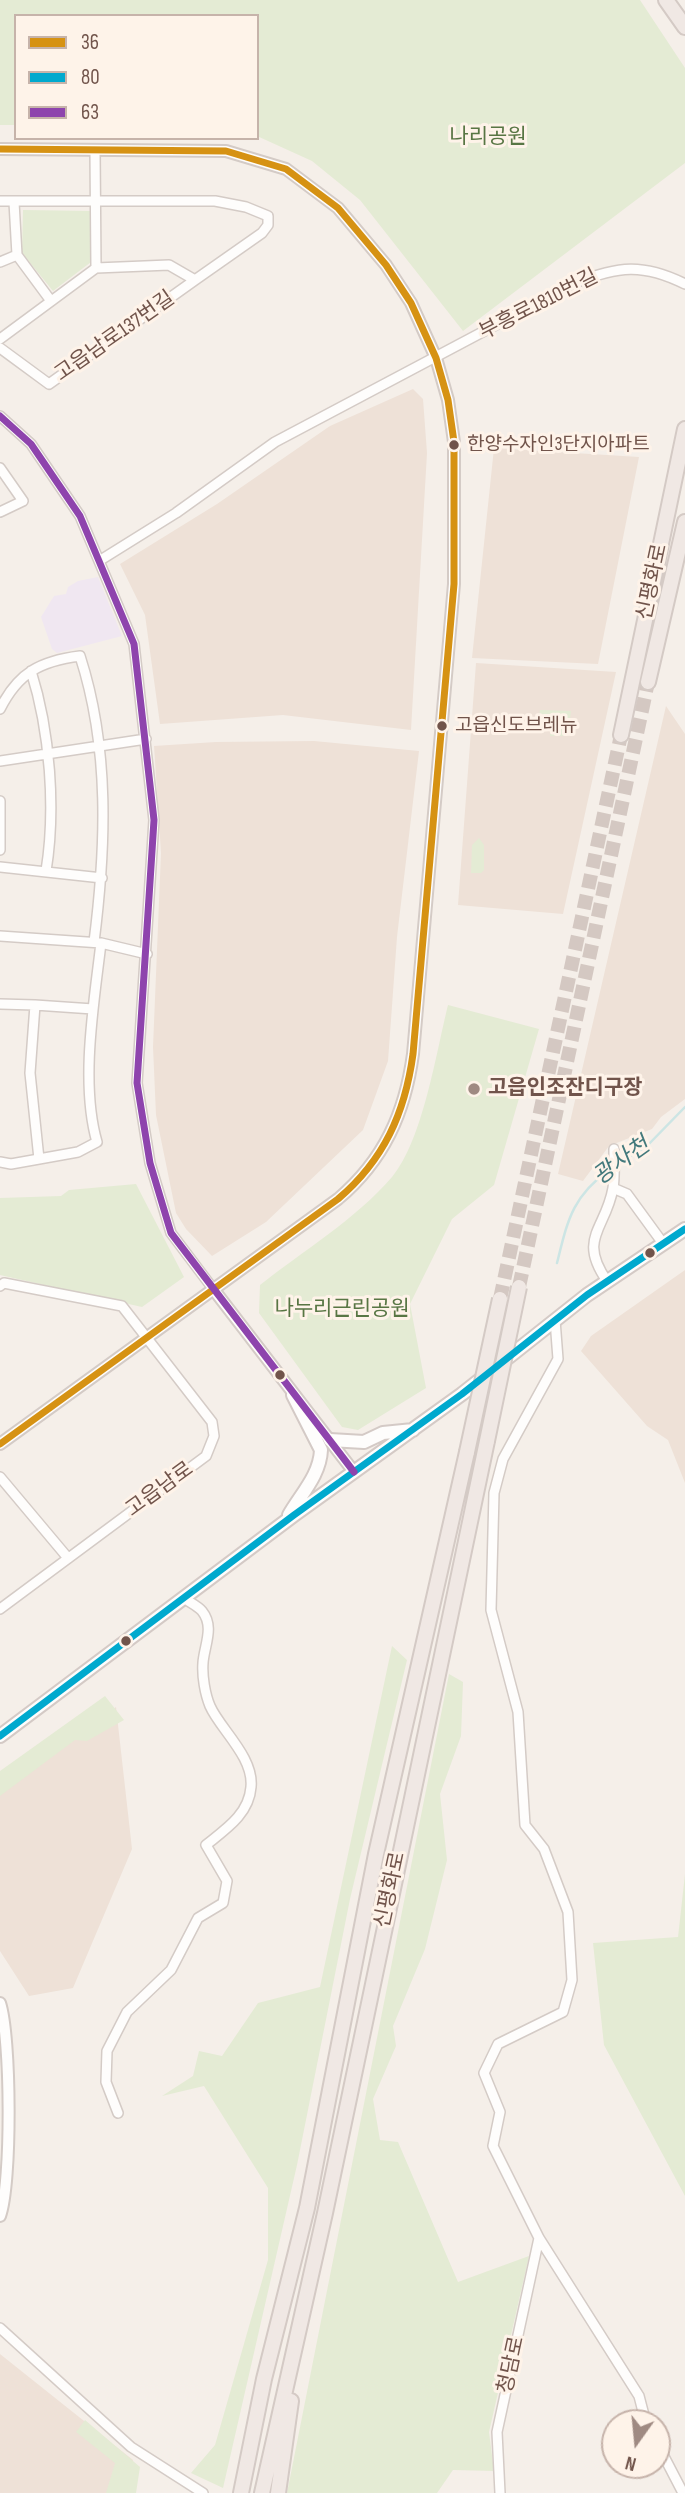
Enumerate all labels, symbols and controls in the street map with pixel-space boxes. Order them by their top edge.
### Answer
legend [14,14,259,140]
text: 36 [81,30,99,55]
text: 80 [81,65,100,90]
text: 63 [81,100,99,125]
park label: 나리공원 [449,125,527,151]
street label: 부흥로1810번길 [475,264,603,346]
street label: 고읍남로137번길 [50,286,180,388]
place label: 한양수자인3단지아파트 [467,434,650,456]
marker: 한양수자인3단지아파트 [447,438,461,452]
street label: 신평화로 [633,542,673,622]
place label: 고읍신도브레뉴 [455,715,577,737]
marker: 고읍신도브레뉴 [435,719,449,733]
place label: 고읍인조잔디구장 [488,1076,643,1102]
marker: 고읍인조잔디구장 [466,1081,482,1097]
water label: 광사천 [588,1132,656,1192]
unlabelled marker [643,1246,657,1260]
park label: 나누리근린공원 [274,1297,410,1323]
unlabelled marker [273,1368,287,1382]
street label: 고읍남로 [121,1457,199,1523]
unlabelled marker [119,1634,133,1648]
street label: 신평화로 [371,1850,411,1930]
street label: 청담로 [494,2334,530,2396]
north arrow [601,2409,671,2479]
text: N [623,2450,639,2475]

